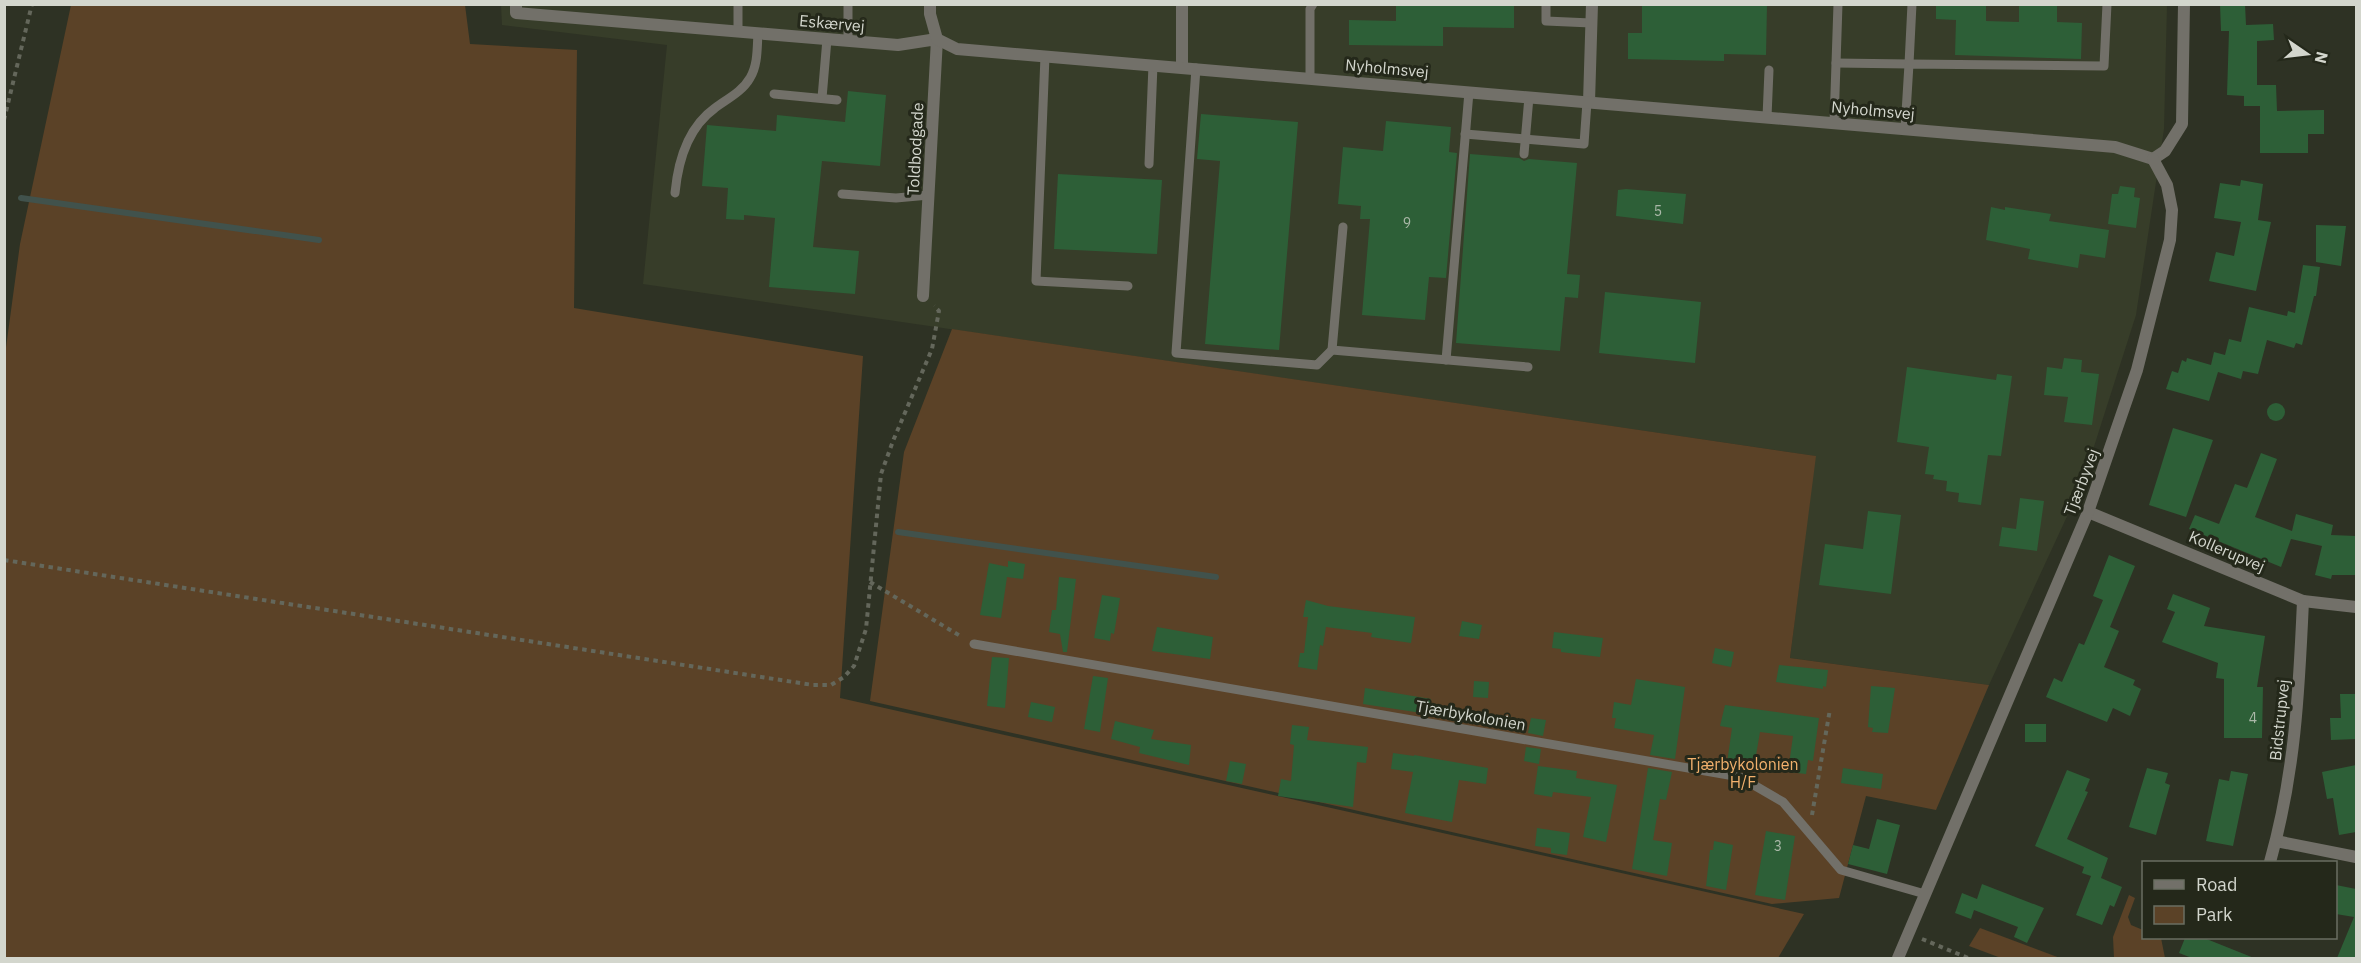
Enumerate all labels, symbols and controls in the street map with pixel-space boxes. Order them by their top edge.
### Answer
street label: Eskærvej [798,10,866,36]
north arrow [2277,24,2337,84]
text: N [2310,50,2333,66]
street label: Nyholmsvej [1344,54,1430,82]
street label: Nyholmsvej [1830,96,1916,124]
street label: Toldbodgade [903,102,927,196]
house number: 5 [1654,202,1662,220]
house number: 9 [1403,214,1411,232]
street label: Tjærbyvej [2059,445,2103,519]
street label: Kollerupvej [2186,526,2268,576]
street label: Bidstrupvej [2265,678,2293,762]
street label: Tjærbykolonien [1414,695,1528,735]
house number: 4 [2249,709,2257,727]
park label: Tjærbykolonien H/F [1687,754,1799,792]
house number: 3 [1774,837,1782,855]
legend [2142,861,2337,939]
text: Road [2196,873,2237,896]
text: Park [2196,903,2233,926]

